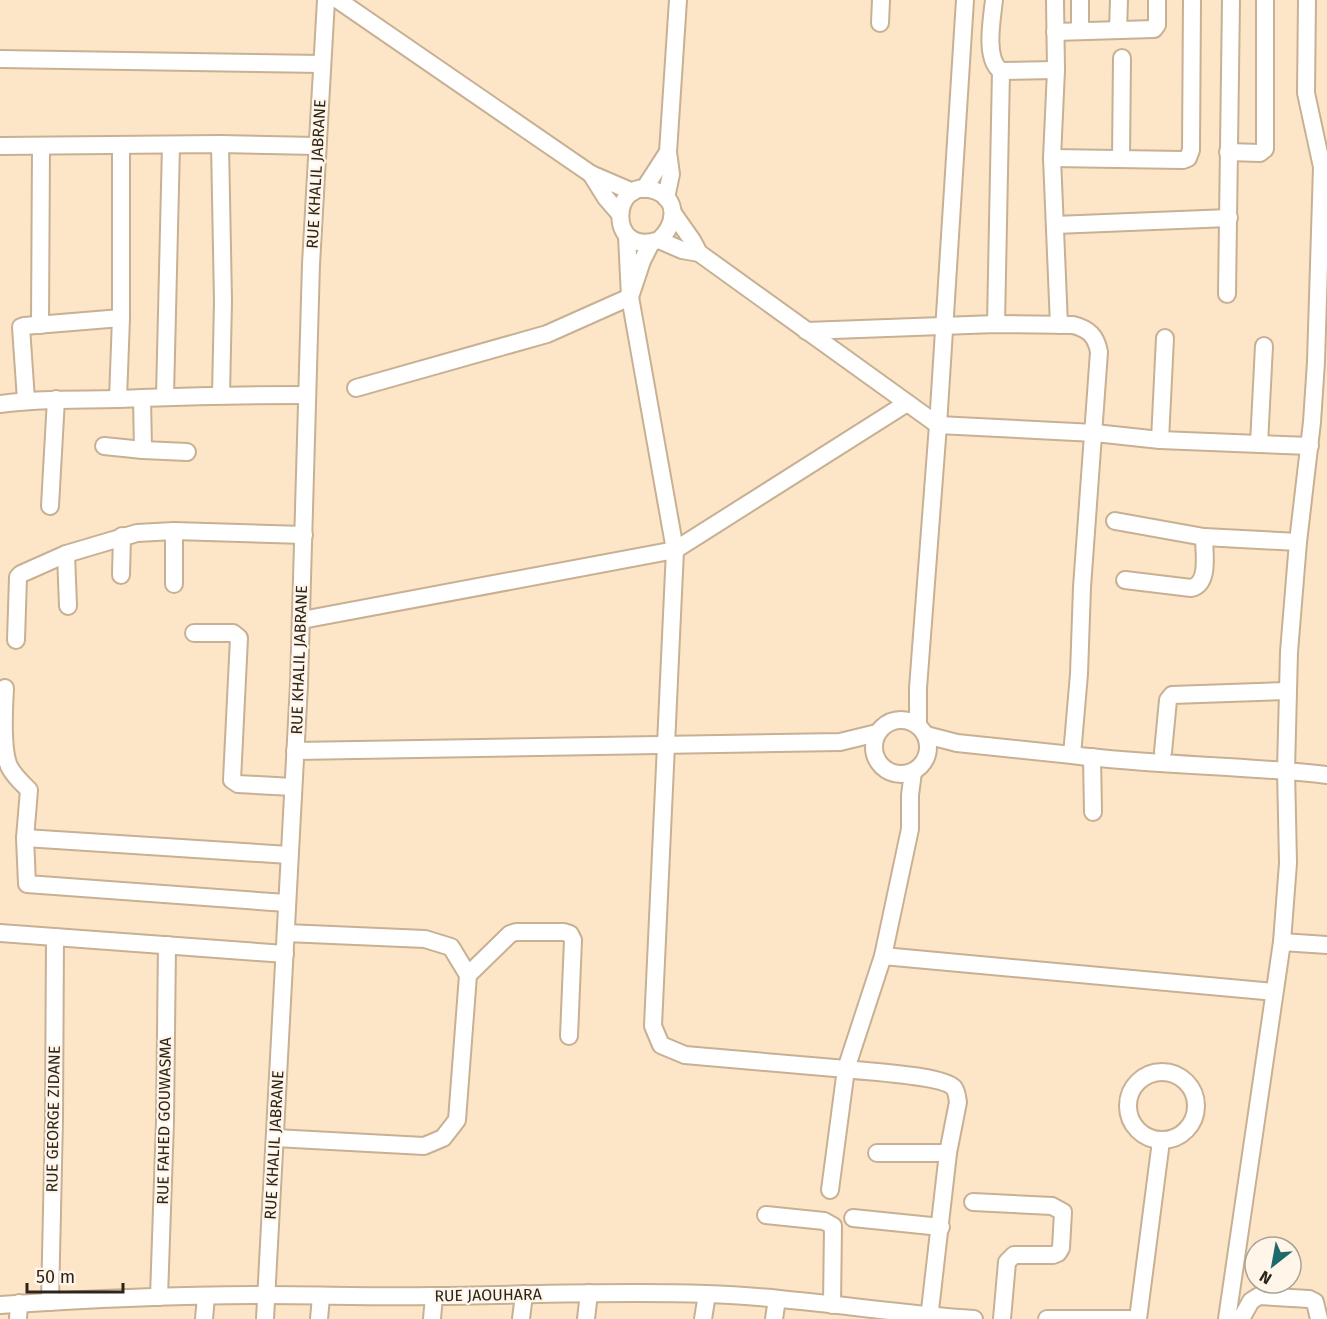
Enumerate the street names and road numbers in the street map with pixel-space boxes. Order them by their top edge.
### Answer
street label: RUE KHALIL JABRANE [303,99,329,249]
street label: RUE KHALIL JABRANE [287,585,311,735]
street label: RUE FAHED GOUWASMA [153,1036,175,1205]
street label: RUE GEORGE ZIDANE [42,1045,64,1193]
street label: RUE KHALIL JABRANE [261,1070,287,1220]
street label: RUE JAOUHARA [434,1285,543,1305]

